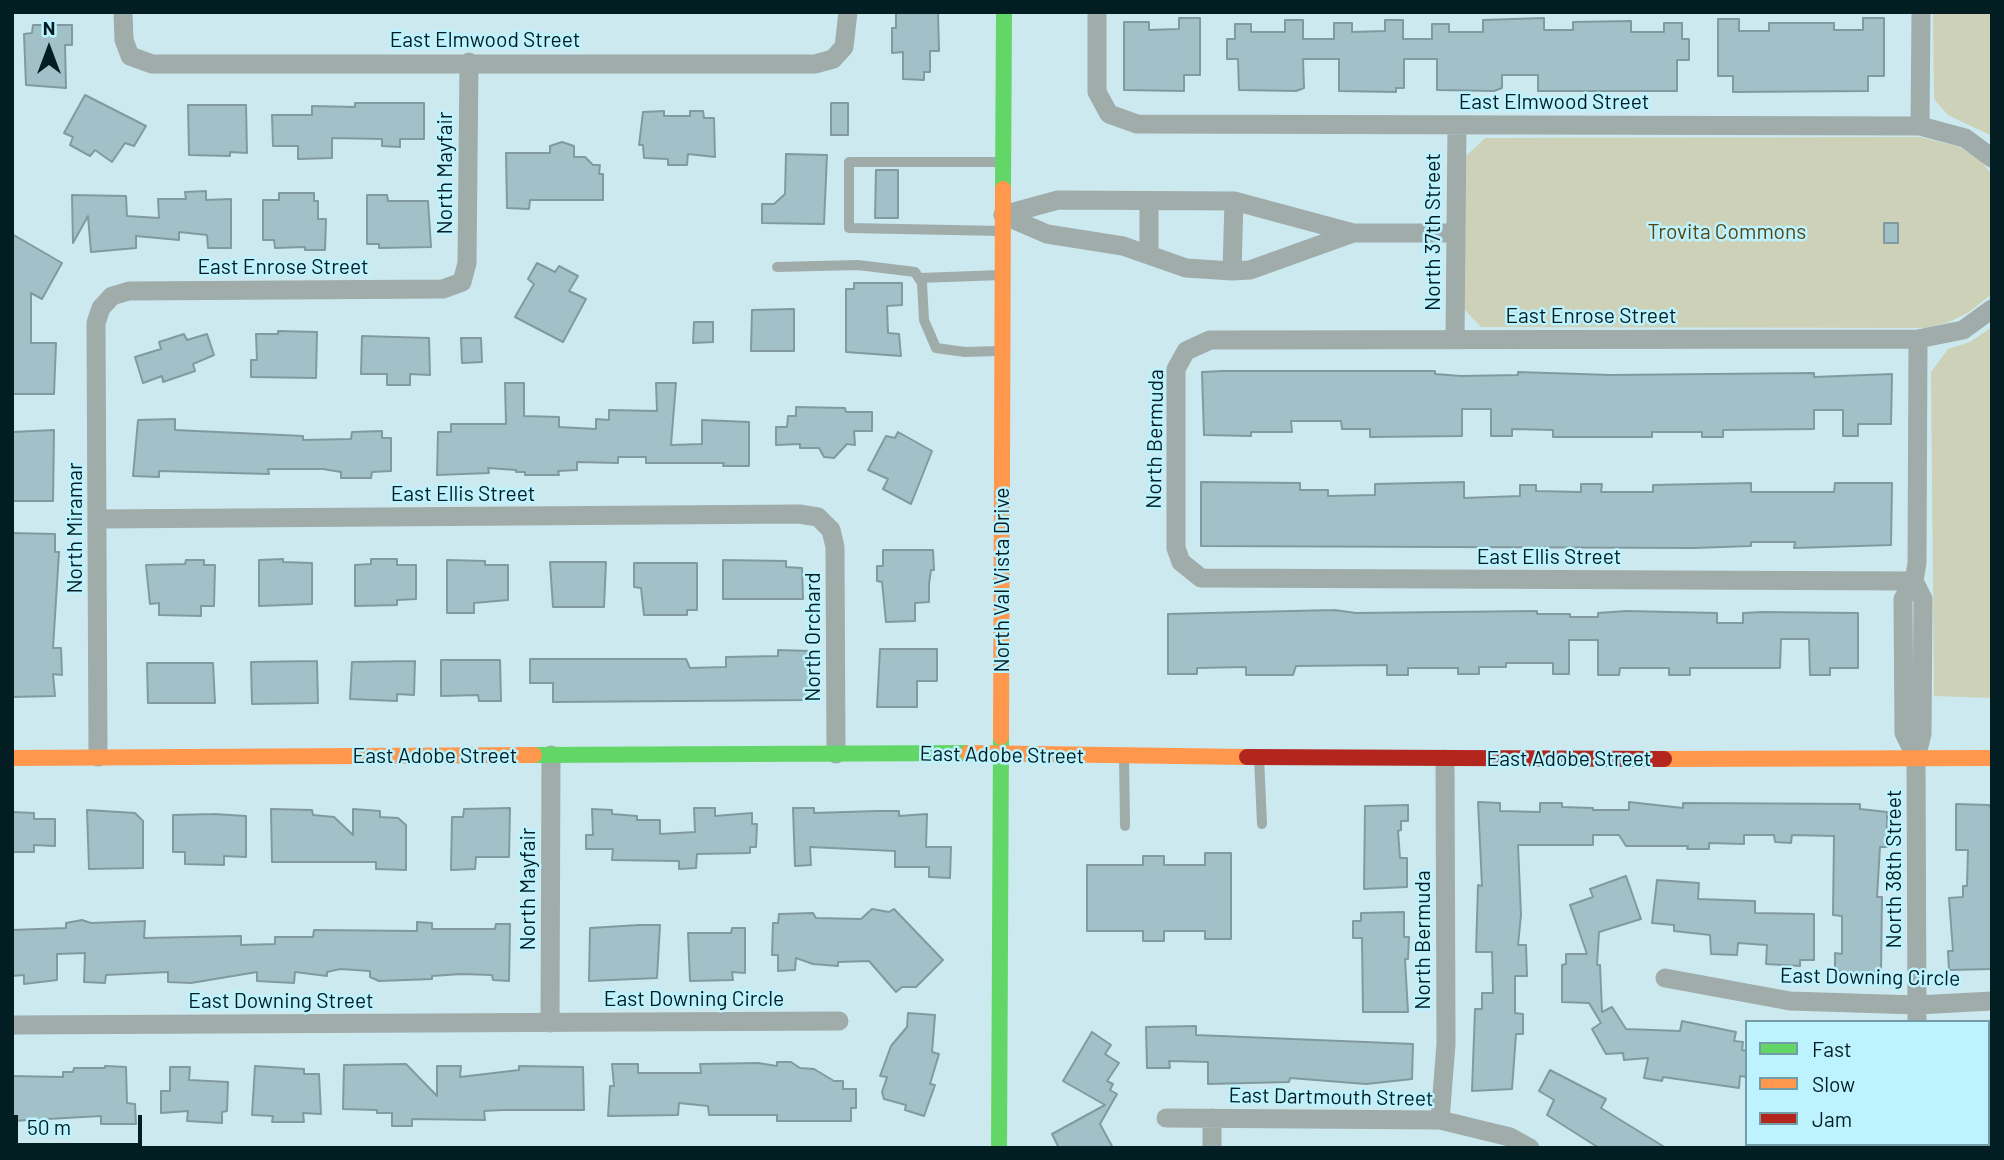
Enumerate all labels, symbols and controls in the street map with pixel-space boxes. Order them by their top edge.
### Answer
north arrow [14,14,84,84]
text: N [43,16,55,39]
street label: East Elmwood Street [390,27,580,53]
street label: East Elmwood Street [1459,89,1649,115]
street label: North Mayfair [432,112,458,234]
street label: North 37th Street [1420,153,1446,311]
park label: Trovita Commons [1648,219,1806,245]
street label: East Enrose Street [197,254,369,280]
street label: East Enrose Street [1505,303,1677,329]
street label: North Bermuda [1141,369,1169,509]
street label: North Miramar [62,462,88,594]
street label: East Ellis Street [391,481,535,507]
street label: North Val Vista Drive [989,487,1015,673]
street label: East Ellis Street [1477,544,1621,570]
street label: North Orchard [800,572,826,702]
street label: East Adobe Street [919,741,1085,769]
street label: East Adobe Street [353,743,517,769]
street label: East Adobe Street [1487,746,1651,772]
street label: North 38th Street [1881,790,1907,948]
street label: North Mayfair [515,828,541,950]
street label: North Bermuda [1410,870,1436,1010]
street label: East Downing Circle [1780,963,1960,991]
street label: East Downing Circle [604,986,784,1012]
street label: East Downing Street [188,988,374,1014]
legend [1745,1020,1990,1146]
text: Fast [1812,1036,1852,1061]
text: Slow [1812,1071,1855,1096]
street label: East Dartmouth Street [1228,1083,1434,1111]
scale bar [18,1100,145,1144]
text: Jam [1812,1106,1852,1131]
text: 50 m [27,1114,71,1139]

